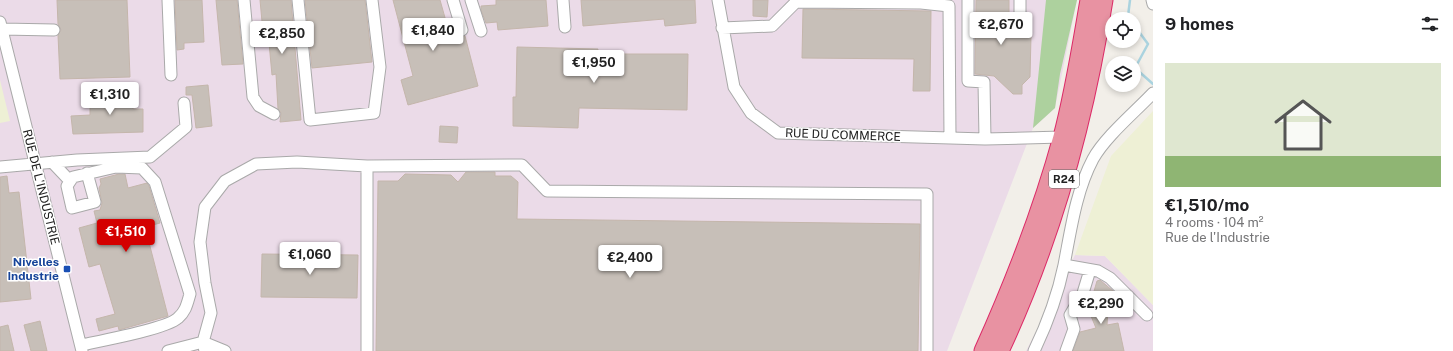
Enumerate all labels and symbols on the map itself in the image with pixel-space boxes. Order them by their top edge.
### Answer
pin: €2,670 [968,12,1034,46]
pin: €1,840 [400,18,466,52]
pin: €2,850 [249,21,315,55]
pin: €1,950 [561,50,627,84]
pin: €1,310 [77,82,143,116]
street label: RUE DU COMMERCE [785,126,901,144]
street label: RUE DE L'INDUSTRIE [20,128,62,246]
road number: R24 [1049,170,1079,188]
pin: €1,510 [93,219,159,253]
pin: €1,060 [277,242,343,276]
pin: €2,400 [597,245,663,279]
place label: Nivelles Industrie [7,255,59,283]
marker: Nivelles Industrie [62,264,72,274]
pin: €2,290 [1068,291,1134,325]

